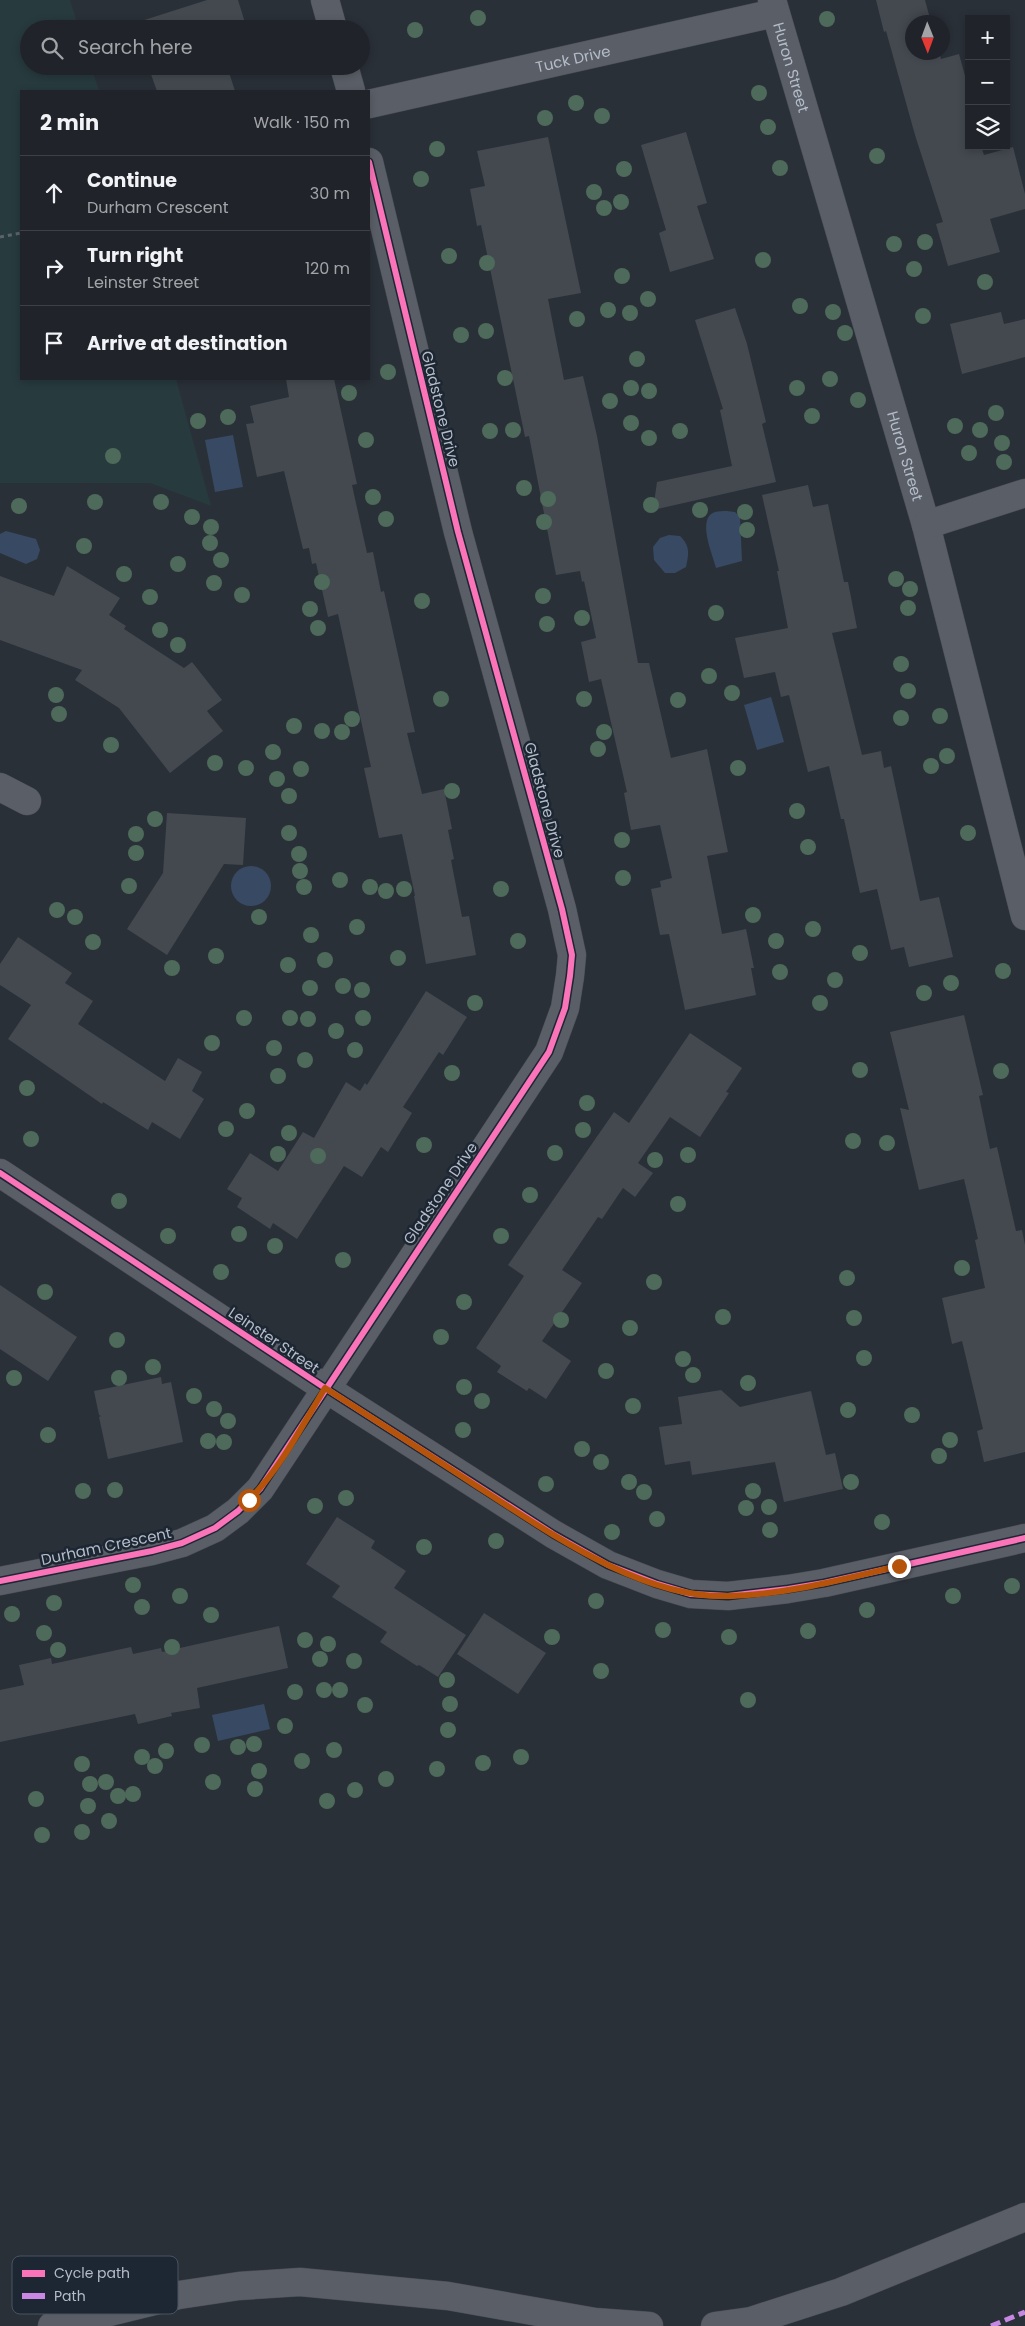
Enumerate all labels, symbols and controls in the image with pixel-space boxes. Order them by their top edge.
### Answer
north arrow [905,15,950,60]
map controls [965,15,1010,150]
button: + [965,15,1010,60]
search box [20,20,370,75]
street label: Huron Street [769,20,815,115]
icon: search [38,34,66,62]
text: Search here [78,34,192,61]
street label: Tuck Drive [533,40,612,77]
button: − [965,60,1010,105]
button: layers [965,105,1010,150]
text: 2 min [40,108,99,137]
text: Walk · 150 m [253,111,350,134]
text: Continue [87,167,177,194]
icon: ahead [40,179,68,207]
text: 30 m [310,182,350,205]
text: Durham Crescent [87,196,229,219]
text: Turn right [87,242,183,269]
icon: right [40,254,68,282]
text: 120 m [305,257,350,280]
text: Leinster Street [87,271,199,294]
icon: arrive [40,329,68,357]
text: Arrive at destination [87,330,288,357]
street label: Gladstone Drive [416,349,466,469]
street label: Huron Street [883,408,929,503]
street label: Gladstone Drive [519,740,571,860]
street label: Gladstone Drive [398,1138,482,1248]
street label: Leinster Street [225,1302,323,1378]
route start [238,1489,261,1512]
street label: Durham Crescent [39,1522,173,1570]
route end [888,1555,911,1578]
legend [12,2256,178,2314]
text: Cycle path [54,2263,130,2283]
text: Path [54,2286,86,2306]

